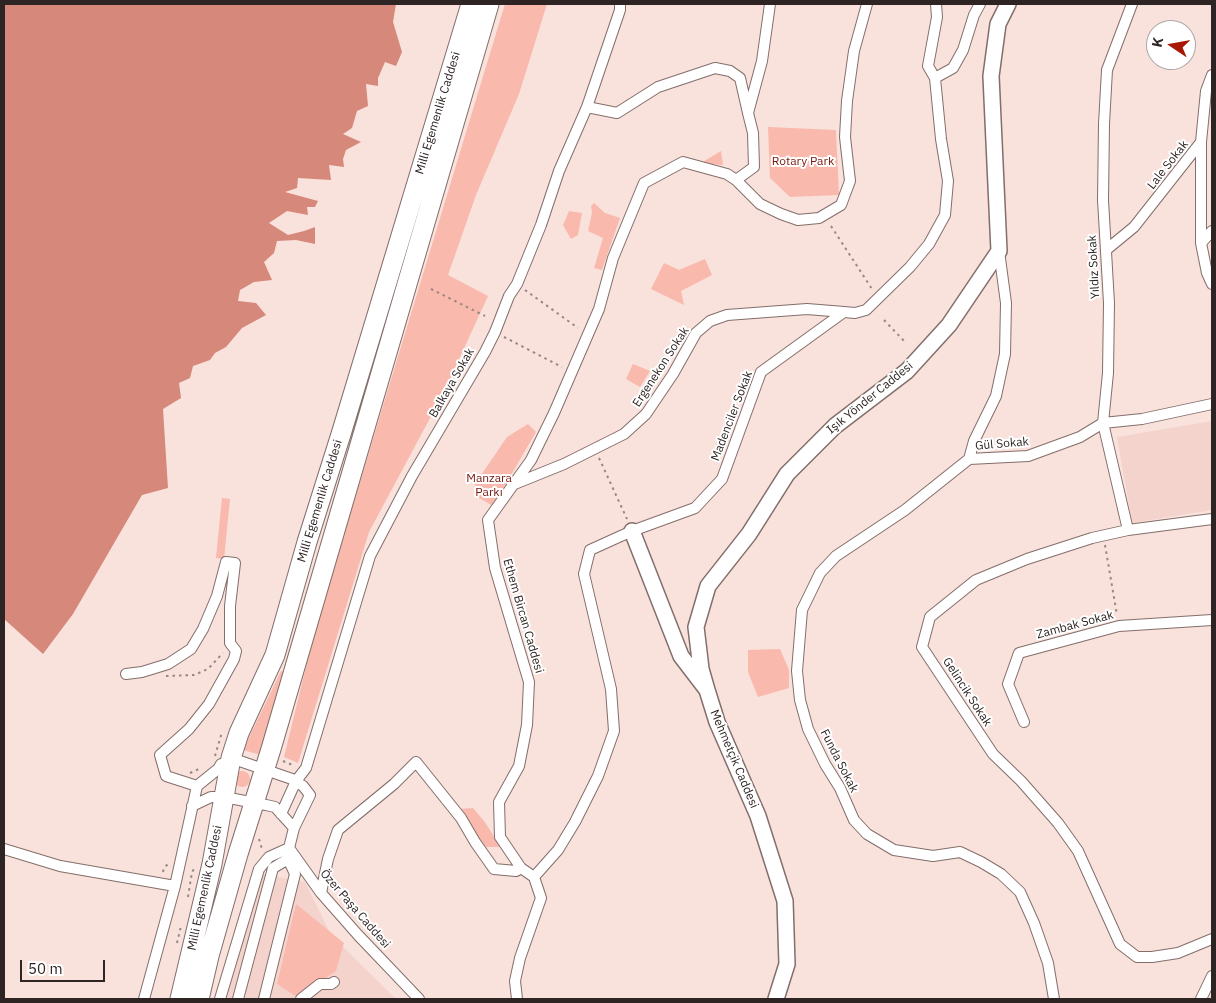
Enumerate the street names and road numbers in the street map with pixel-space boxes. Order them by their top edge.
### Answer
street label: Milli Egemenlik Caddesi [412,50,464,176]
street label: Lale Sokak [1145,138,1191,192]
street label: Yıldız Sokak [1085,235,1103,299]
street label: Ergenekon Sokak [630,324,692,410]
street label: Balkaya Sokak [426,346,478,420]
street label: Işık Yönder Caddesi [824,359,916,437]
street label: Madenciler Sokak [708,369,756,463]
street label: Gül Sokak [975,434,1029,454]
street label: Milli Egemenlik Caddesi [294,438,346,564]
street label: Ethem Bircan Caddesi [500,557,546,675]
street label: Zambak Sokak [1035,608,1115,642]
street label: Gelincik Sokak [939,655,995,729]
street label: Mehmetçik Caddesi [707,708,761,810]
street label: Funda Sokak [817,727,861,795]
street label: Milli Egemenlik Caddesi [185,824,225,952]
street label: Özer Paşa Caddesi [317,867,393,951]

